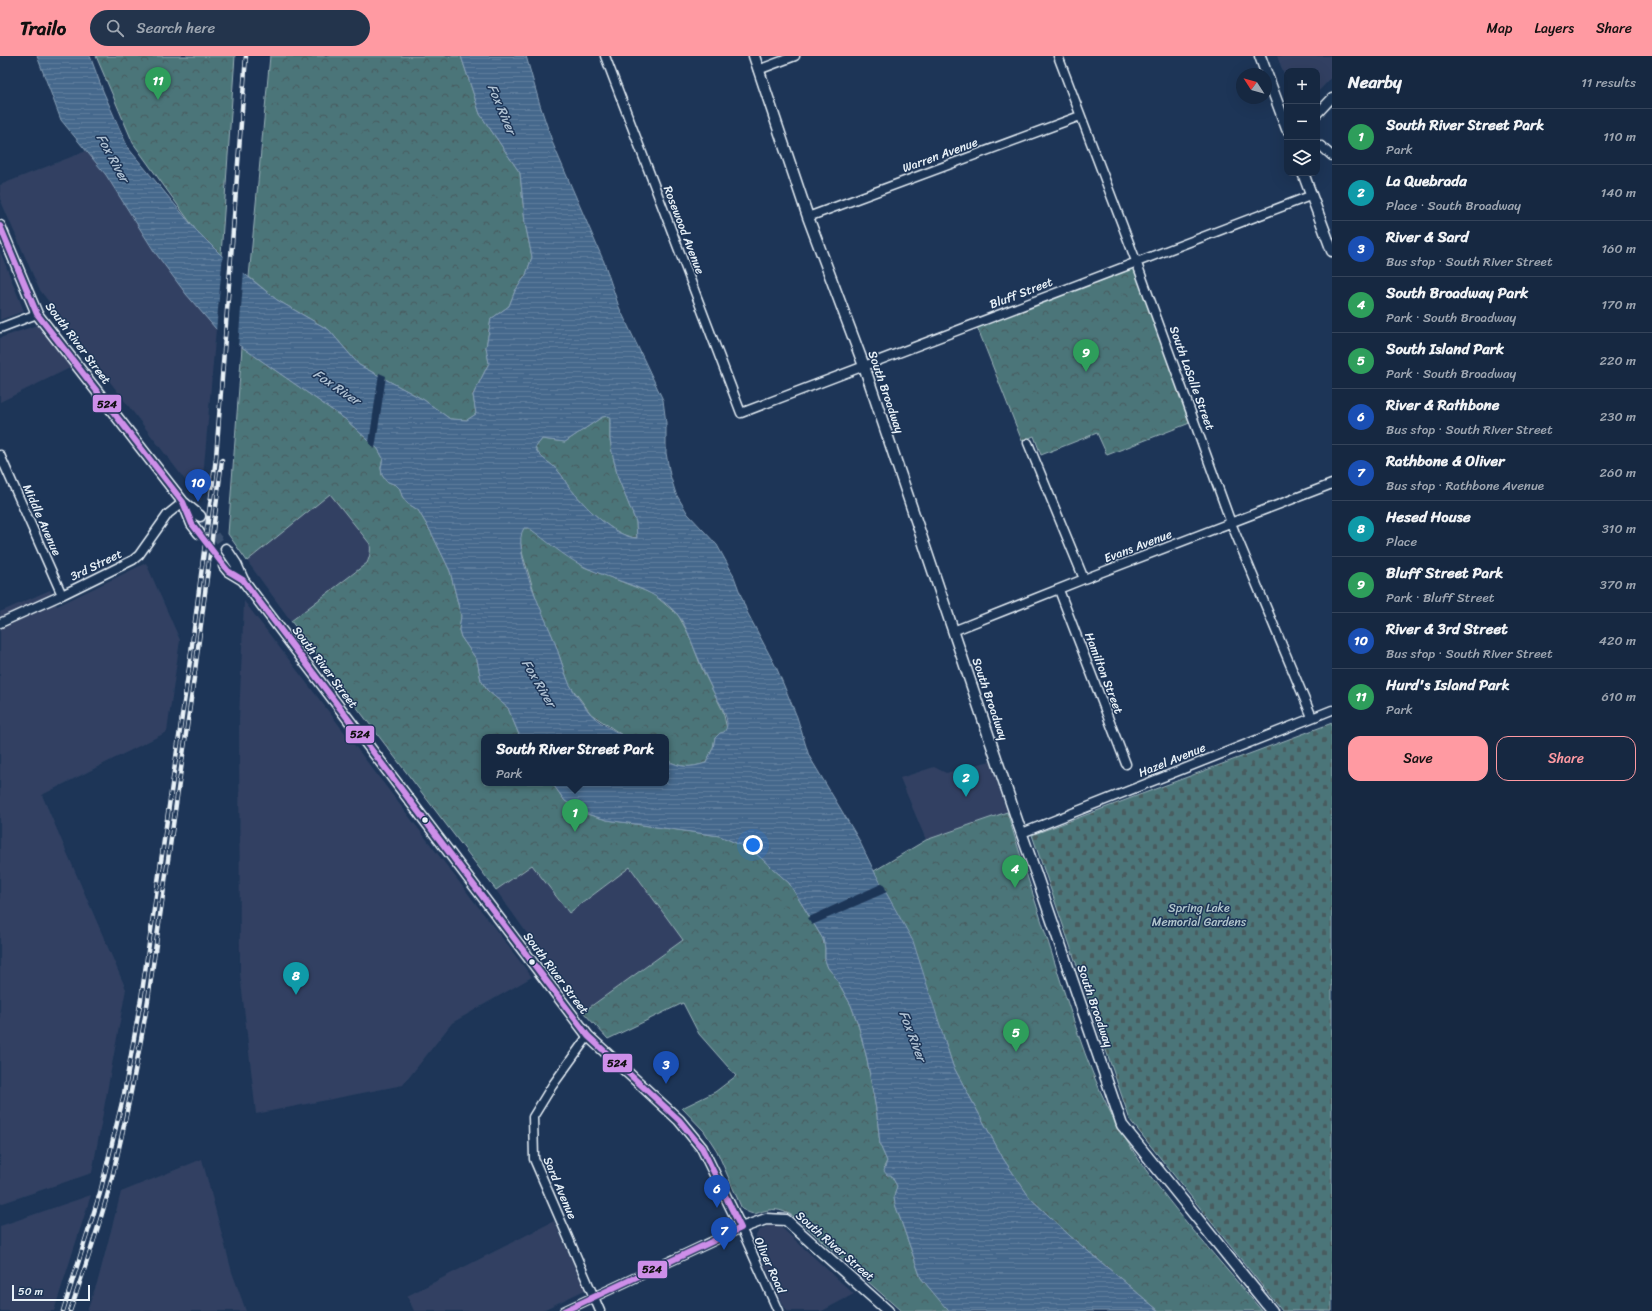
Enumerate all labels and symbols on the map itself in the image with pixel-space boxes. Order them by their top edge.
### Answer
pin: 11 [145,67,171,100]
north arrow [1236,68,1272,104]
water label: Fox River [481,80,524,140]
water label: Fox River [90,129,137,189]
street label: Warren Avenue [899,131,981,179]
street label: Rosewood Avenue [657,182,711,278]
street label: Bluff Street [986,271,1056,315]
street label: South River Street [39,297,117,389]
street label: South LaSalle Street [1163,323,1221,433]
pin: 9 [1073,339,1099,372]
street label: South Broadway [862,348,911,437]
water label: Fox River [309,363,368,413]
line badge: 524 [92,394,122,413]
text: 524 [97,395,117,414]
pin: 10 [185,469,211,502]
street label: Middle Avenue [16,480,68,560]
street label: Evans Avenue [1101,523,1175,569]
street label: 3rd Street [66,543,126,587]
street label: South River Street [286,621,364,713]
street label: Hamilton Street [1078,629,1130,717]
water label: Fox River [516,654,564,714]
street label: South Broadway [966,655,1015,744]
line badge: 524 [345,725,375,744]
text: 524 [350,725,370,744]
street label: Hazel Avenue [1135,736,1209,784]
pin: 2 [953,764,979,797]
pin: 1 [562,799,588,832]
unlabelled marker [420,815,430,825]
your location [743,835,763,855]
pin: 4 [1002,855,1028,888]
park label: Spring Lake Memorial Gardens [1152,897,1247,933]
street label: South River Street [517,927,595,1019]
unlabelled marker [527,957,537,967]
pin: 8 [283,962,309,995]
street label: South Broadway [1071,962,1120,1051]
water label: Fox River [893,1007,934,1067]
pin: 5 [1003,1019,1029,1052]
pin: 3 [653,1051,679,1084]
line badge: 524 [602,1053,633,1073]
text: 524 [607,1054,627,1073]
street label: Sard Avenue [537,1153,583,1223]
pin: 6 [704,1175,730,1208]
street label: South River Street [790,1205,880,1287]
pin: 7 [711,1217,737,1250]
street label: Oliver Road [748,1233,793,1298]
line badge: 524 [637,1260,668,1279]
text: 524 [642,1260,662,1279]
scale bar [12,1283,90,1302]

